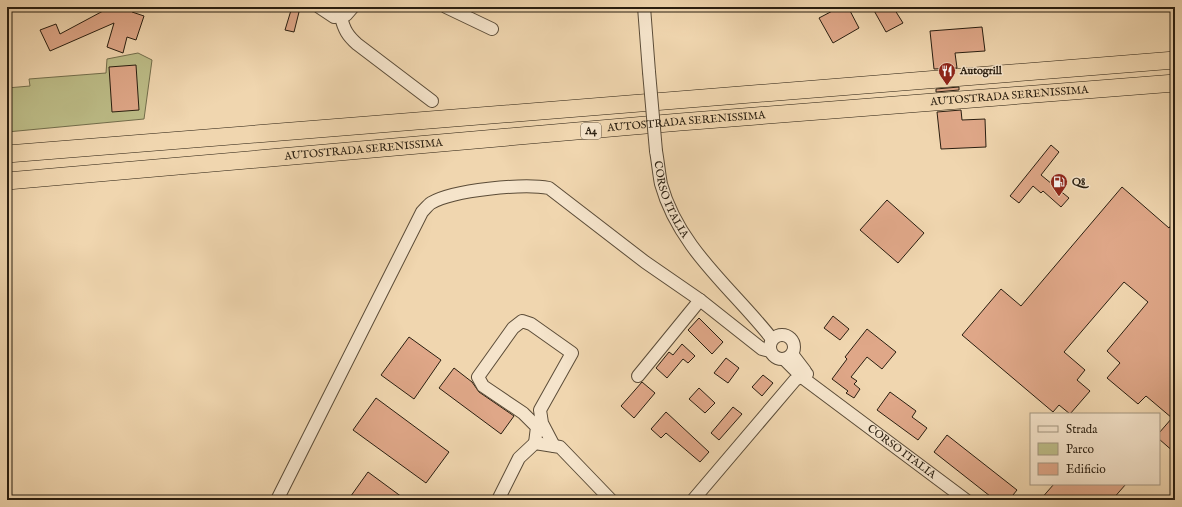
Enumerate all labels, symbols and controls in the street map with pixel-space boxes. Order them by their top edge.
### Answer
restaurant icon: Autogrill [937,61,957,86]
place label: Autogrill [959,64,1003,78]
street label: AUTOSTRADA SERENISSIMA [929,83,1090,109]
street label: AUTOSTRADA SERENISSIMA [606,108,767,135]
road number: A4 [581,123,601,139]
street label: AUTOSTRADA SERENISSIMA [283,136,444,164]
street label: CORSO ITALIA [651,160,692,241]
fuel station icon: Q8 [1049,172,1069,197]
place label: Q8 [1072,175,1089,189]
legend [1030,413,1160,485]
street label: CORSO ITALIA [864,422,939,482]
text: Strada [1066,422,1098,437]
text: Parco [1066,442,1095,457]
text: Edificio [1066,462,1106,477]

